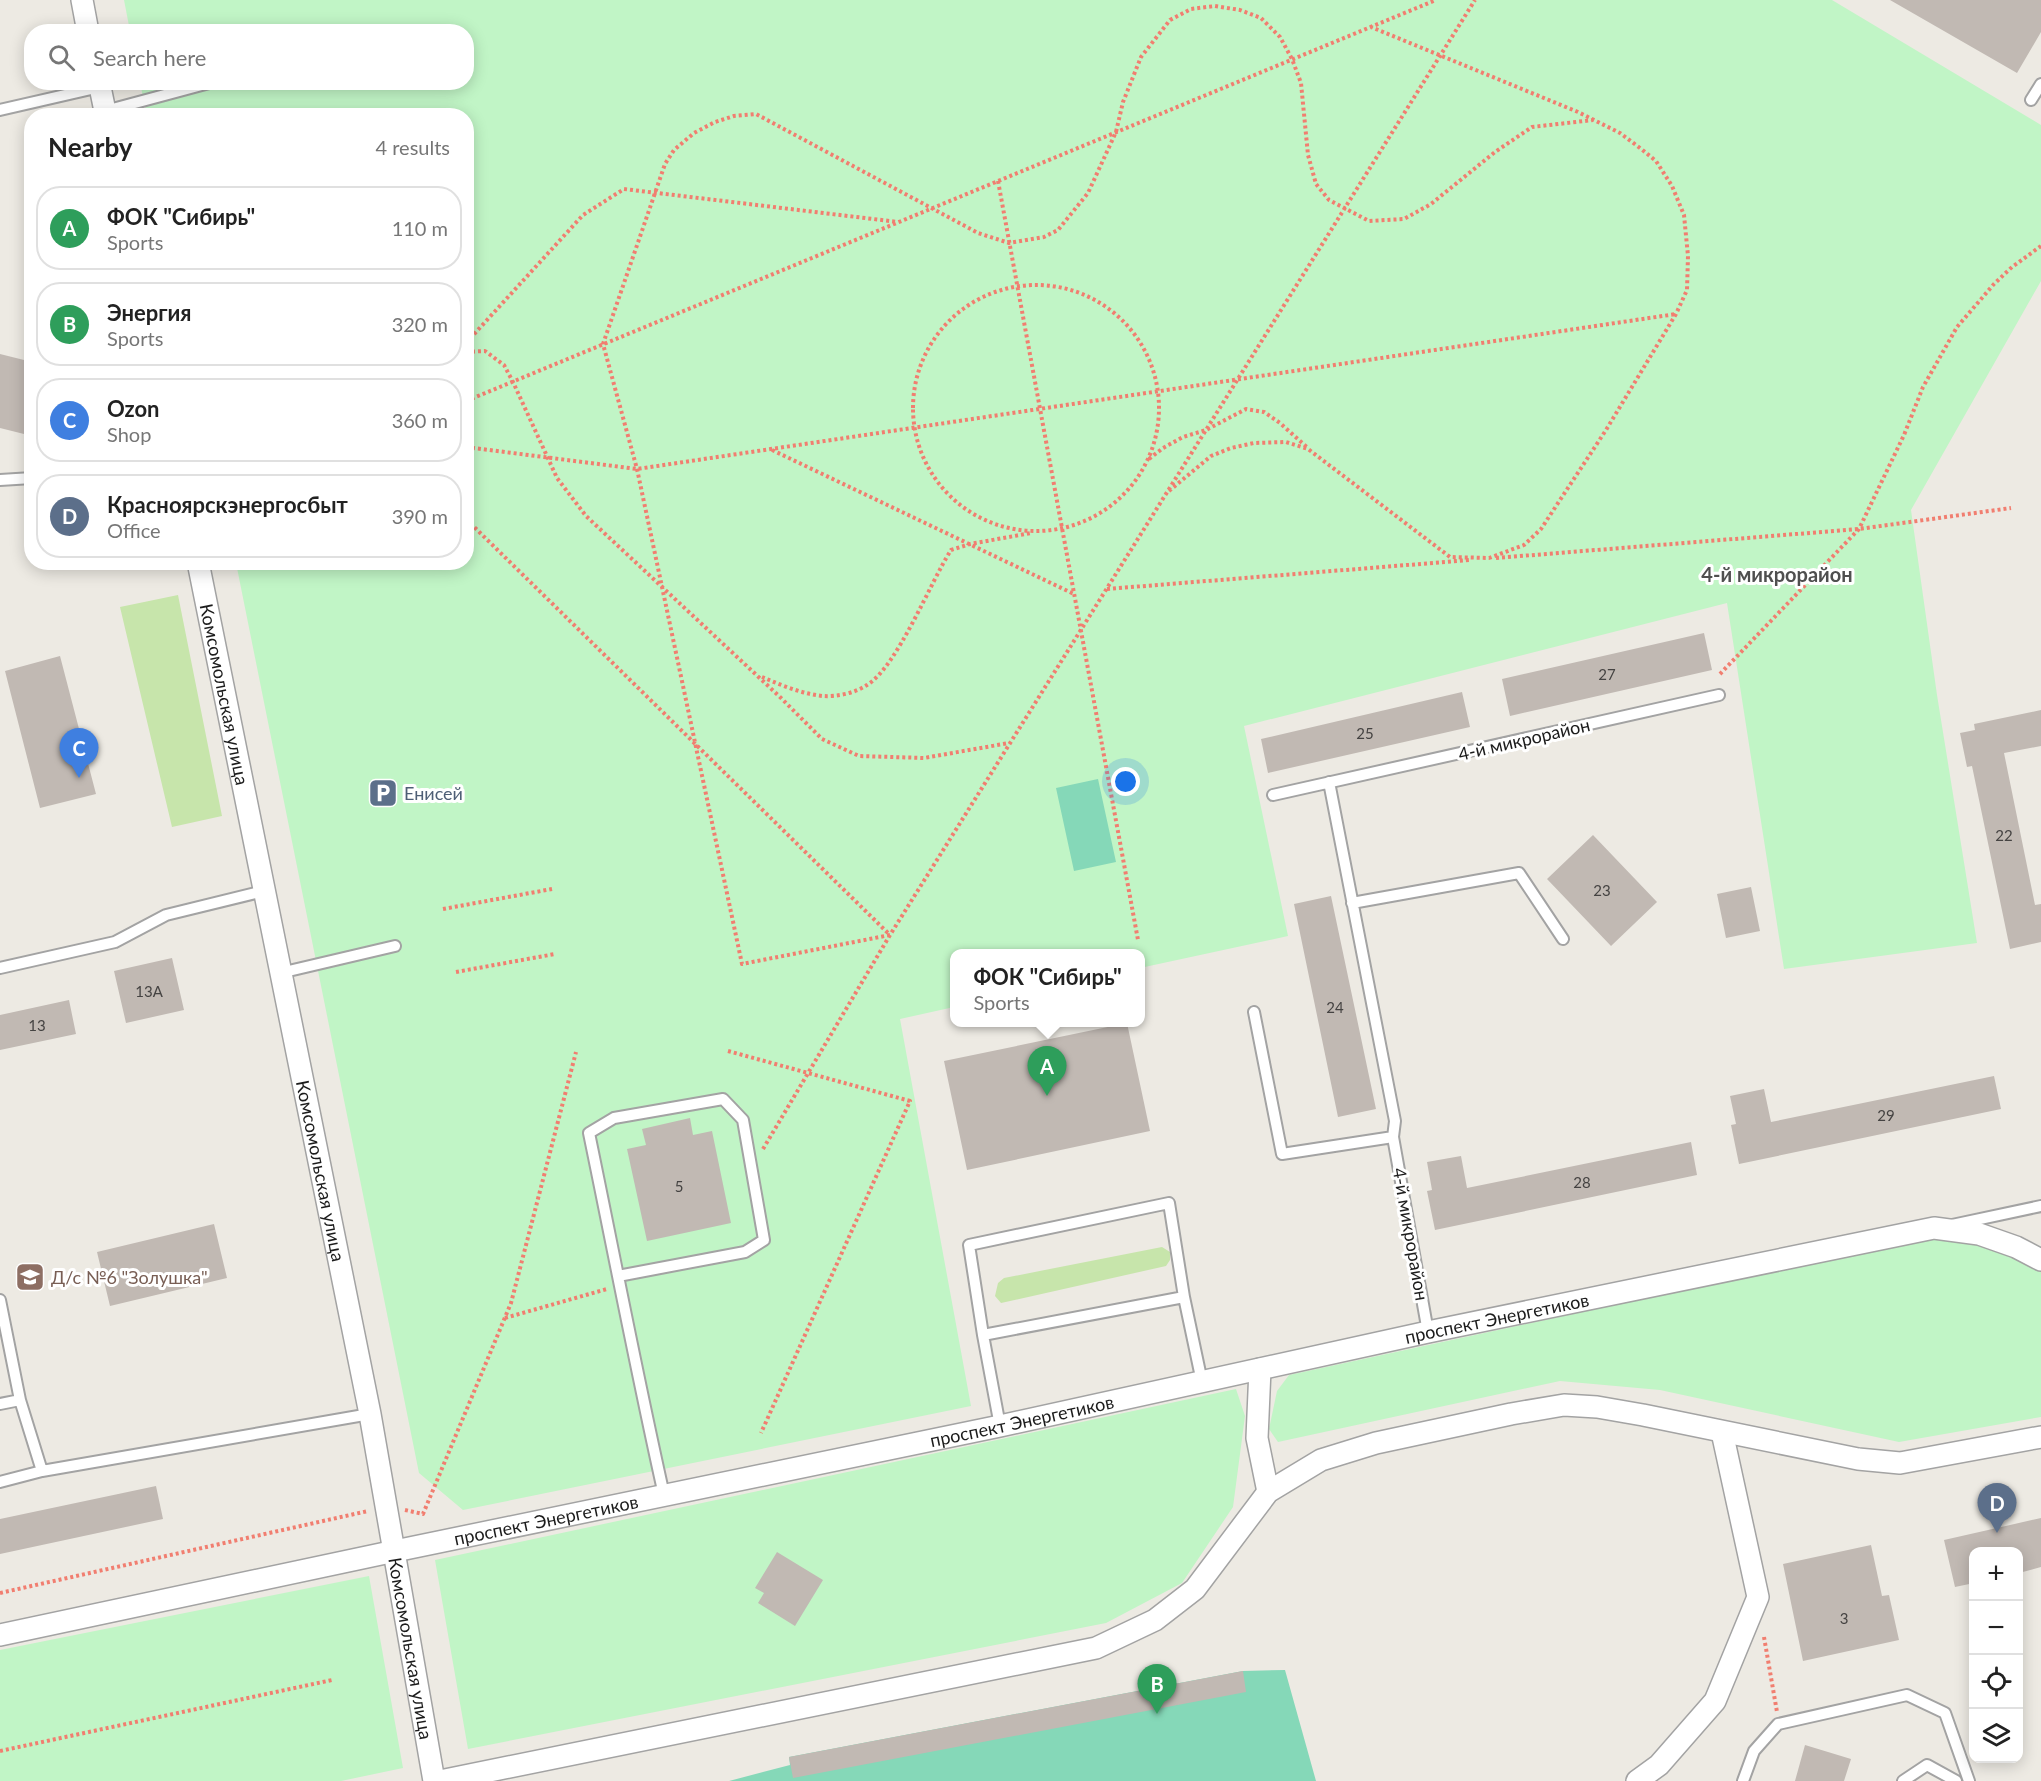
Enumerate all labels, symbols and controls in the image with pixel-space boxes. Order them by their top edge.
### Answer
search box [24,24,474,90]
icon: search [45,41,78,74]
text: Search here [93,44,206,71]
text: Nearby [48,131,133,163]
text: 4 results [375,135,450,159]
text: ФОК "Сибирь" [107,203,255,230]
text: A [63,216,76,240]
text: 110 m [392,216,448,240]
text: Sports [107,230,163,254]
text: Энергия [107,299,192,326]
text: B [63,312,76,336]
text: 320 m [392,312,448,336]
text: Sports [107,326,163,350]
text: Ozon [107,395,160,422]
text: C [63,408,76,432]
text: 360 m [392,408,448,432]
text: Shop [107,422,151,446]
text: Красноярскэнергосбыт [107,491,348,518]
text: D [62,504,77,528]
text: 390 m [392,504,448,528]
text: Office [107,518,161,542]
district label: 4-й микрорайон [1701,562,1853,586]
street label: Комсомольская улица [196,602,254,787]
house number: 27 [1598,665,1616,683]
street label: 4-й микрорайон [1456,713,1592,765]
house number: 25 [1356,724,1374,742]
pin: C [60,728,98,778]
your location [1111,767,1140,796]
parking icon: Енисей [367,777,399,809]
place label: Енисей [404,782,463,804]
house number: 22 [1995,826,2013,844]
house number: 23 [1593,881,1611,899]
popup [950,949,1145,1027]
text: ФОК "Сибирь" [973,963,1122,990]
house number: 13А [135,982,164,1000]
text: Sports [973,990,1030,1014]
house number: 24 [1326,998,1344,1016]
house number: 13 [28,1016,46,1034]
pin: A [1028,1046,1066,1096]
street label: Комсомольская улица [292,1078,350,1263]
house number: 29 [1877,1106,1895,1124]
street label: 4-й микрорайон [1388,1166,1434,1302]
house number: 28 [1573,1173,1591,1191]
house number: 5 [675,1177,683,1195]
school or university icon: Д/с №6 "Золушка" [14,1261,46,1293]
place label: Д/с №6 "Золушка" [51,1266,208,1288]
street label: проспект Энергетиков [1403,1288,1591,1348]
street label: проспект Энергетиков [928,1390,1116,1451]
pin: D [1978,1484,2016,1533]
street label: проспект Энергетиков [452,1490,640,1550]
map controls [1969,1547,2023,1763]
button: + [1969,1547,2023,1601]
street label: Комсомольская улица [384,1556,438,1741]
button: − [1969,1601,2023,1655]
house number: 3 [1840,1609,1848,1627]
button: locate [1969,1655,2023,1709]
pin: B [1138,1664,1176,1714]
button: layers [1969,1709,2023,1763]

